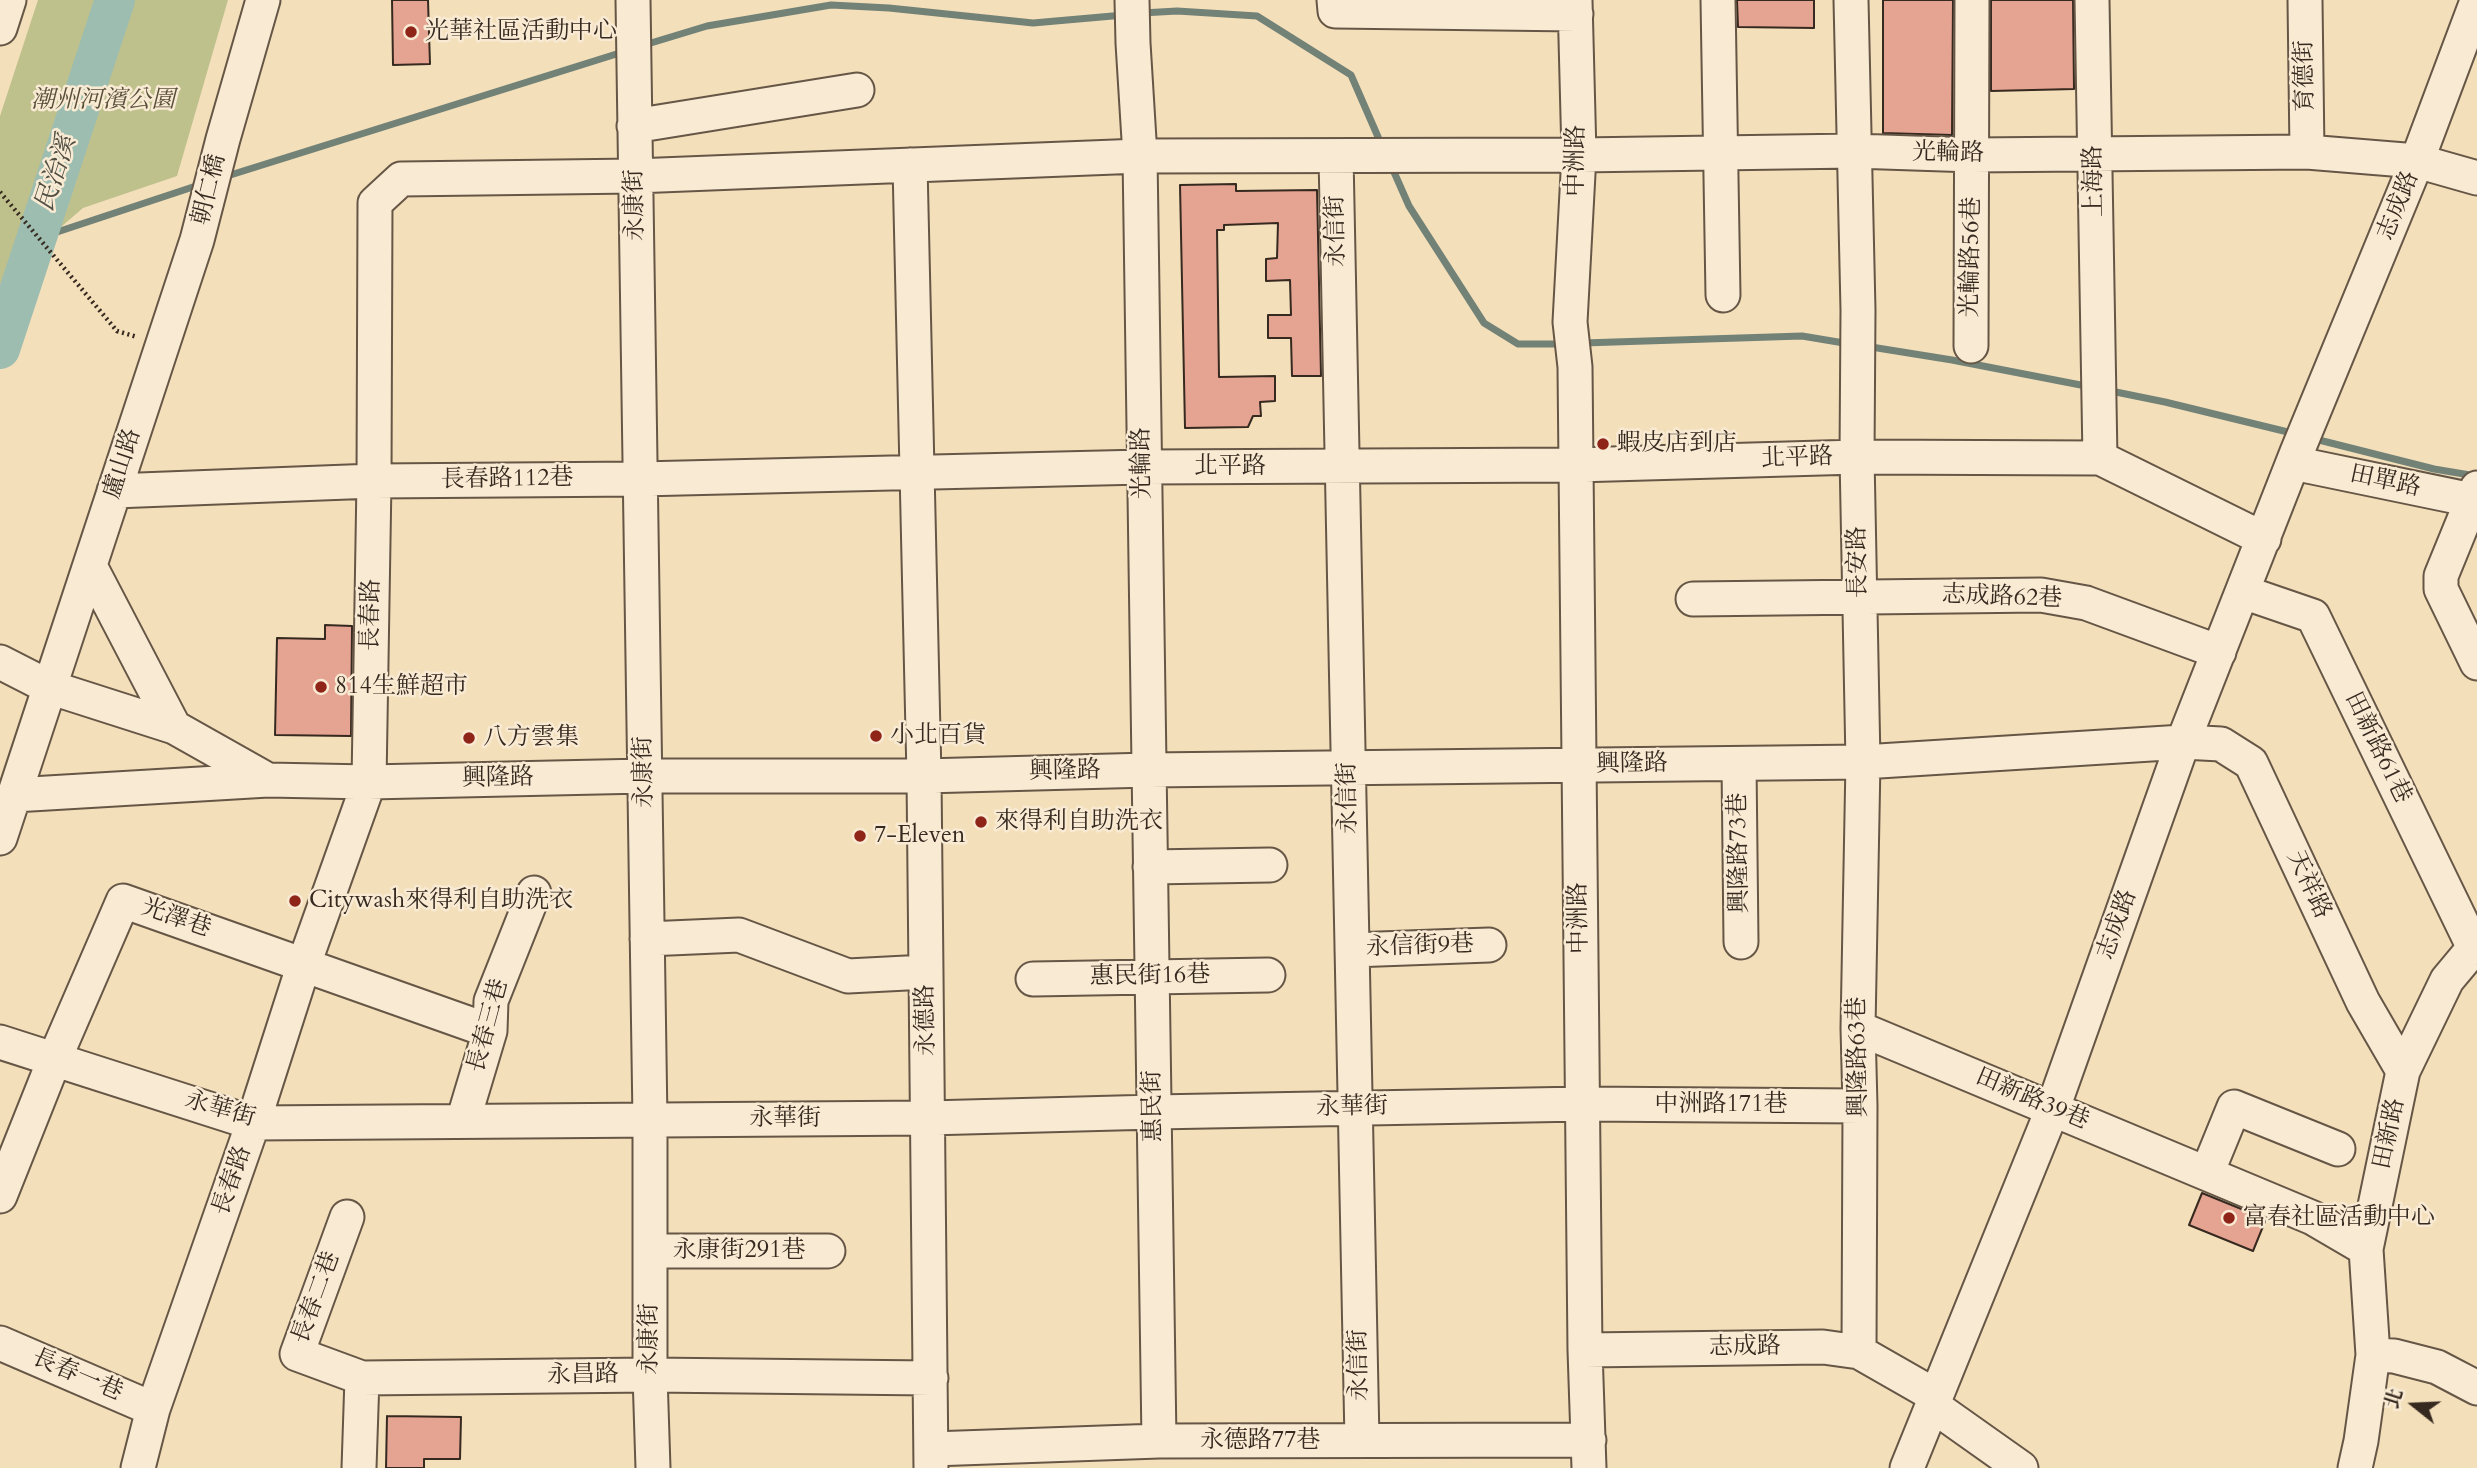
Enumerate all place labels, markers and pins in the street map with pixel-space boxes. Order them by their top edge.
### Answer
place label: 光華社區活動中心 [425,18,617,46]
marker: 光華社區活動中心 [403,24,419,40]
place label: 蝦皮店到店 [1617,430,1737,458]
marker: 蝦皮店到店 [1595,436,1611,452]
place label: 814生鮮超市 [335,673,468,701]
marker: 814生鮮超市 [313,679,329,695]
place label: 小北百貨 [890,722,986,750]
place label: 八方雲集 [483,724,579,752]
marker: 小北百貨 [868,728,884,744]
marker: 八方雲集 [461,730,477,746]
place label: 來得利自助洗衣 [995,808,1163,836]
marker: 來得利自助洗衣 [973,814,989,830]
place label: 7-Eleven [874,822,965,850]
marker: 7-Eleven [852,828,868,844]
place label: Citywash來得利自助洗衣 [309,887,573,915]
marker: Citywash來得利自助洗衣 [287,893,303,909]
place label: 富春社區活動中心 [2243,1204,2435,1232]
marker: 富春社區活動中心 [2221,1210,2237,1226]

